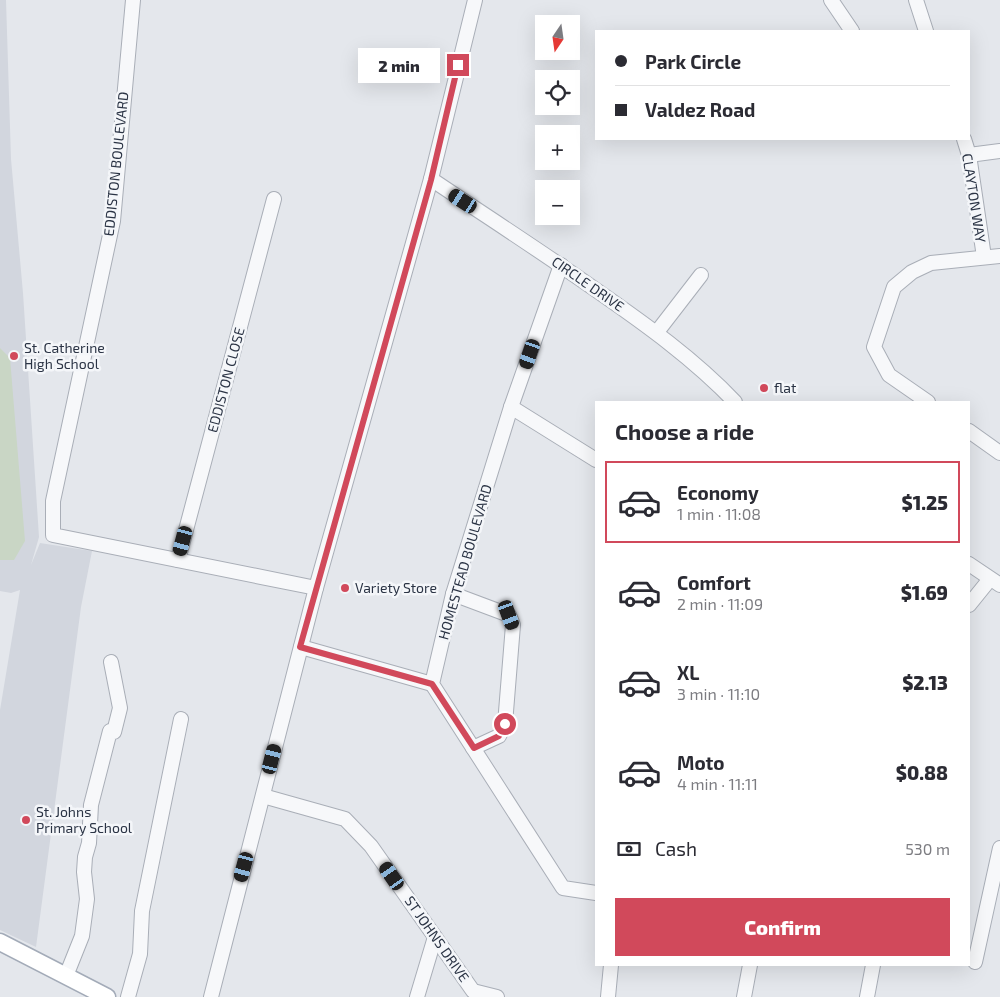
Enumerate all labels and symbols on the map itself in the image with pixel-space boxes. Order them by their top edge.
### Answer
north arrow [535,15,580,60]
callout: 2 min [358,48,440,82]
route end [447,54,469,76]
street label: EDDISTON BOULEVARD [99,91,132,237]
street label: CLAYTON WAY [959,152,990,244]
car [446,187,479,215]
street label: CIRCLE DRIVE [549,252,628,315]
street label: EDDISTON CLOSE [203,325,248,434]
car [518,337,541,371]
place label: St. Catherine High School [24,339,105,372]
marker: St. Catherine High School [8,350,20,362]
place label: flat [774,379,796,396]
marker: flat [758,382,770,394]
street label: HOMESTEAD BOULEVARD [434,482,495,642]
car [171,525,194,557]
place label: Variety Store [355,579,437,596]
marker: Variety Store [339,582,351,594]
car [496,598,521,632]
route start [494,713,516,735]
car [261,743,282,775]
place label: St. Johns Primary School [36,803,133,836]
marker: St. Johns Primary School [20,814,32,826]
car [232,851,255,883]
car [377,859,406,893]
street label: ST JOHNS DRIVE [402,893,473,985]

